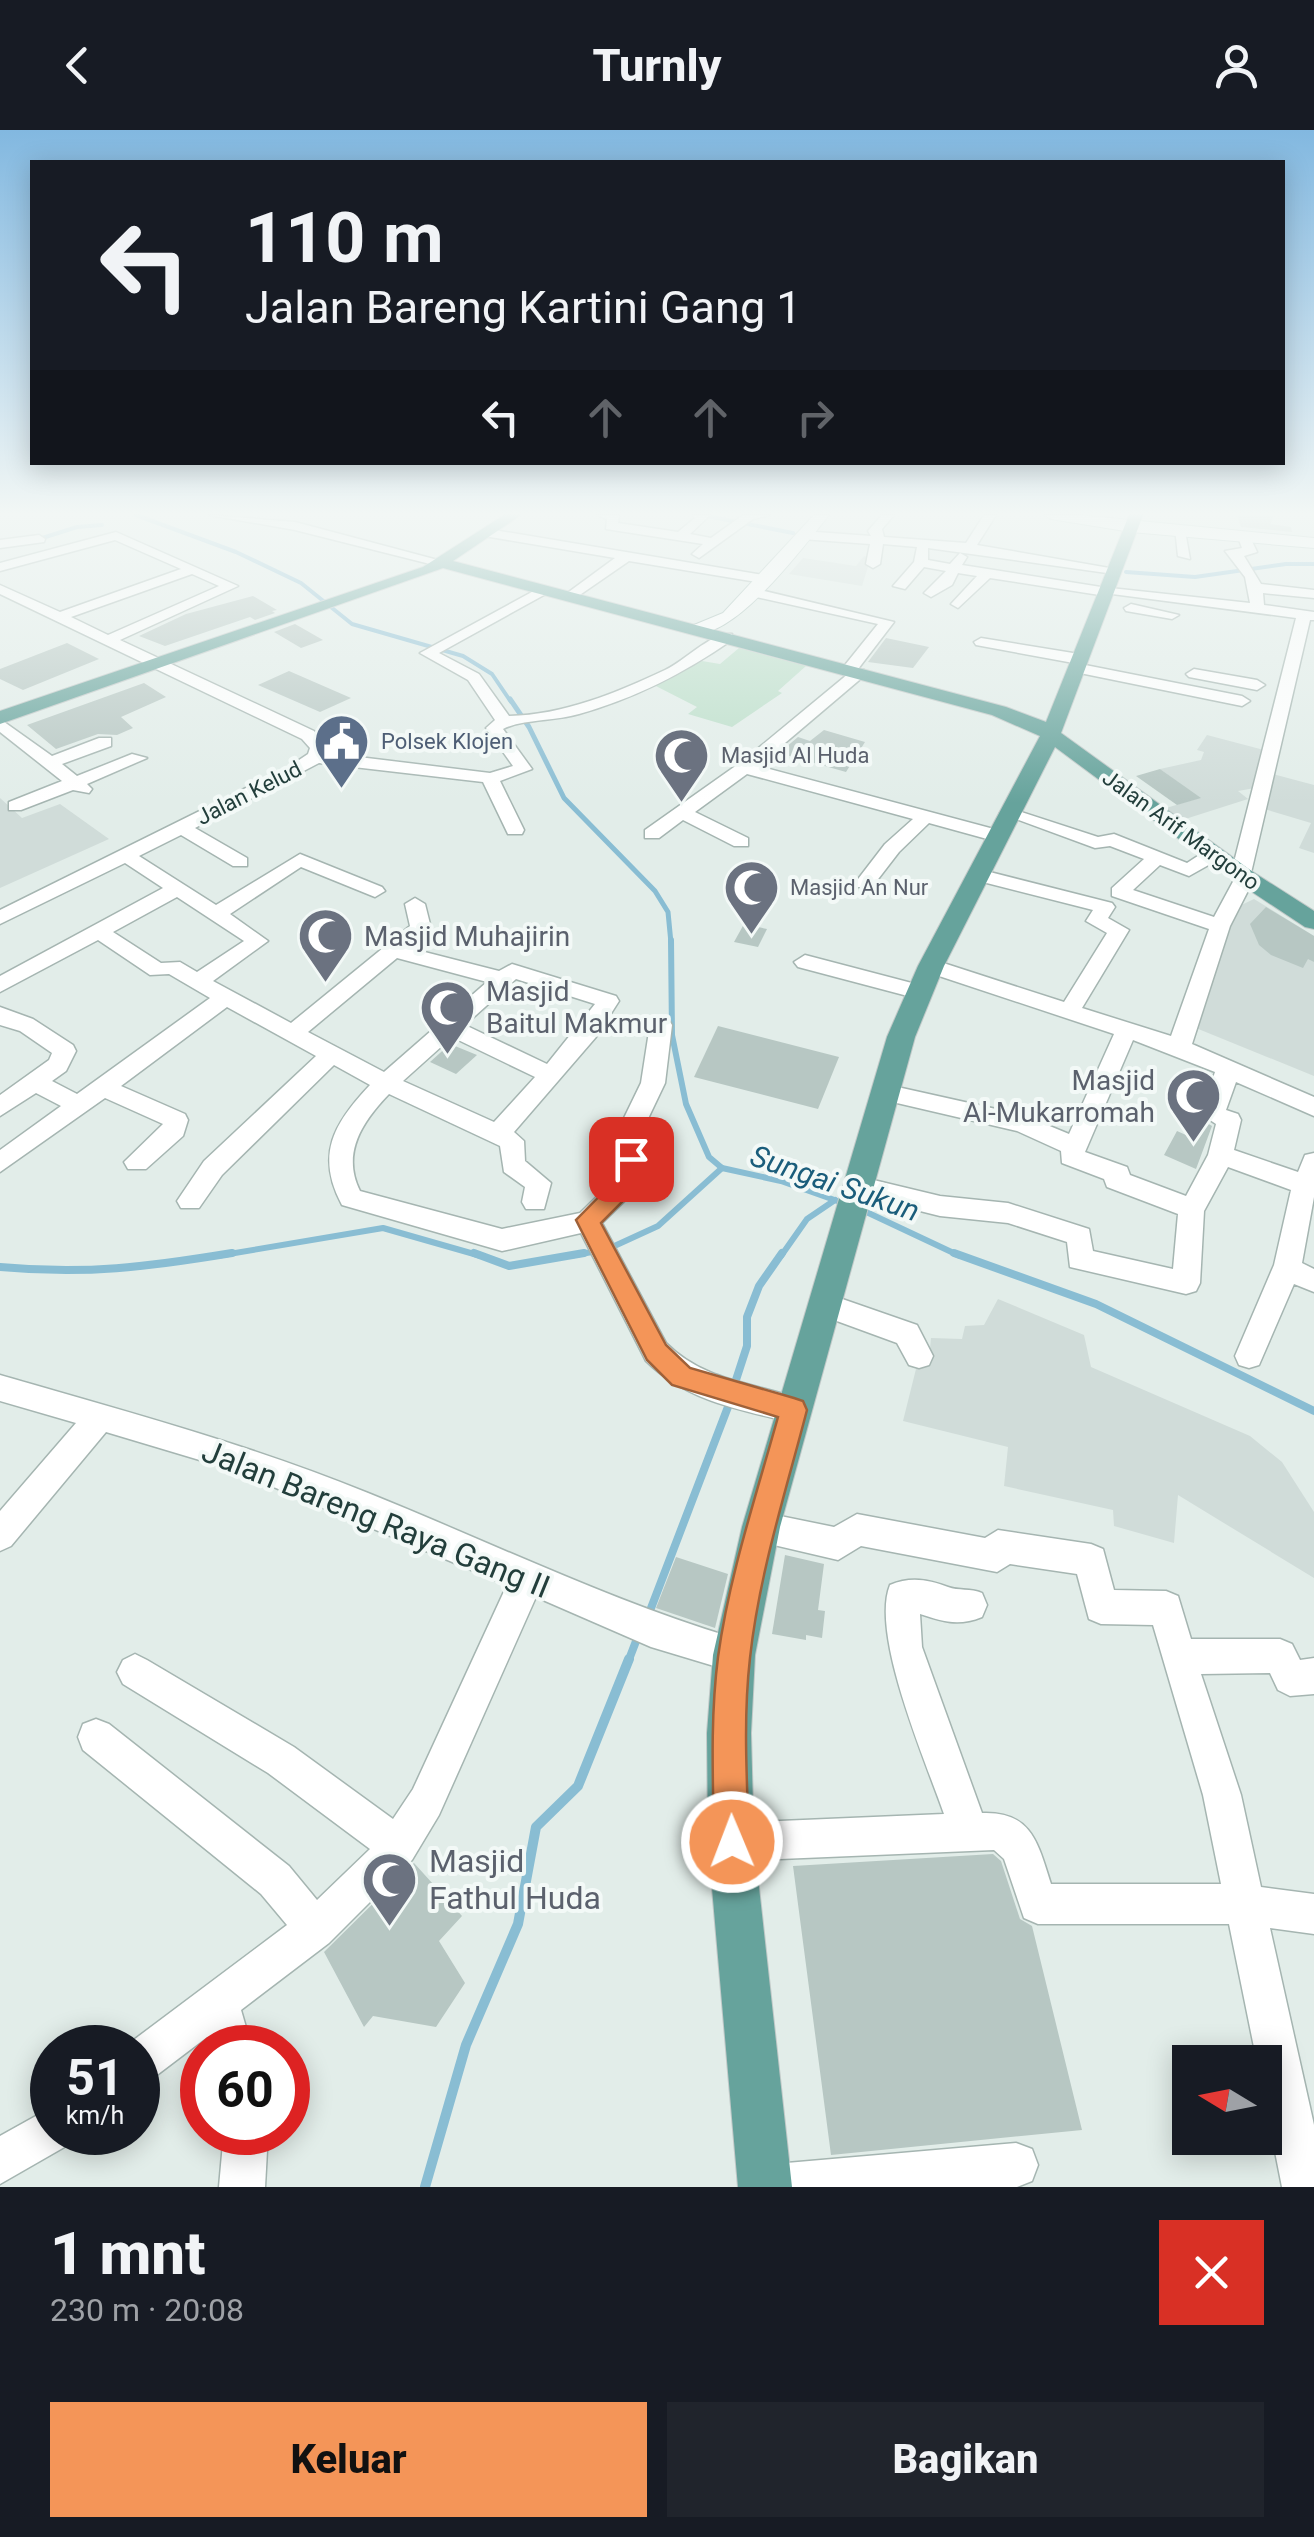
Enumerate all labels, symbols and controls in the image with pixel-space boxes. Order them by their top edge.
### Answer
icon: back [50,38,105,93]
icon: person [1209,38,1264,93]
text: Turnly [592,39,722,92]
text: 110 m [245,197,444,279]
icon: left [80,200,210,330]
text: Jalan Bareng Kartini Gang 1 [245,281,802,334]
icon: left [473,390,528,445]
icon: ahead [578,390,633,445]
icon: ahead [683,390,738,445]
icon: right [788,390,843,445]
public building icon: Polsek Klojen [312,711,372,790]
mosque icon: Masjid Al Huda [652,725,712,804]
place label: Polsek Klojen [381,729,513,754]
place label: Masjid Al Huda [721,743,869,768]
street label: Jalan Kelud [192,756,306,830]
street label: Jalan Arif Margono [1098,765,1264,895]
mosque icon: Masjid An Nur [721,857,781,936]
place label: Masjid An Nur [790,875,929,900]
mosque icon: Masjid Muhajirin [295,906,355,985]
place label: Masjid Muhajirin [364,920,570,953]
place label: Masjid Baitul Makmur [486,975,668,1040]
mosque icon: Masjid Baitul Makmur [417,977,477,1056]
place label: Masjid Al-Mukarromah [963,1064,1155,1129]
mosque icon: Masjid Al-Mukarromah [1164,1066,1224,1145]
pin [589,1117,674,1202]
icon: arrive [604,1132,659,1187]
water label: Sungai Sukun [746,1138,924,1228]
street label: Jalan Bareng Raya Gang II [197,1432,555,1606]
position arrow [680,1790,784,1894]
place label: Masjid Fathul Huda [429,1842,601,1917]
mosque icon: Masjid Fathul Huda [360,1849,420,1928]
speed limit sign: 60 [180,2025,310,2155]
north arrow [1172,2045,1282,2155]
map controls [1172,2045,1282,2155]
text: 51 [66,2049,124,2107]
text: km/h [66,2101,124,2130]
text: 1 mnt [50,2218,206,2289]
button: close [1159,2220,1264,2325]
text: 230 m · 20:08 [50,2291,244,2329]
button: Keluar [50,2402,647,2517]
button: Bagikan [667,2402,1264,2517]

